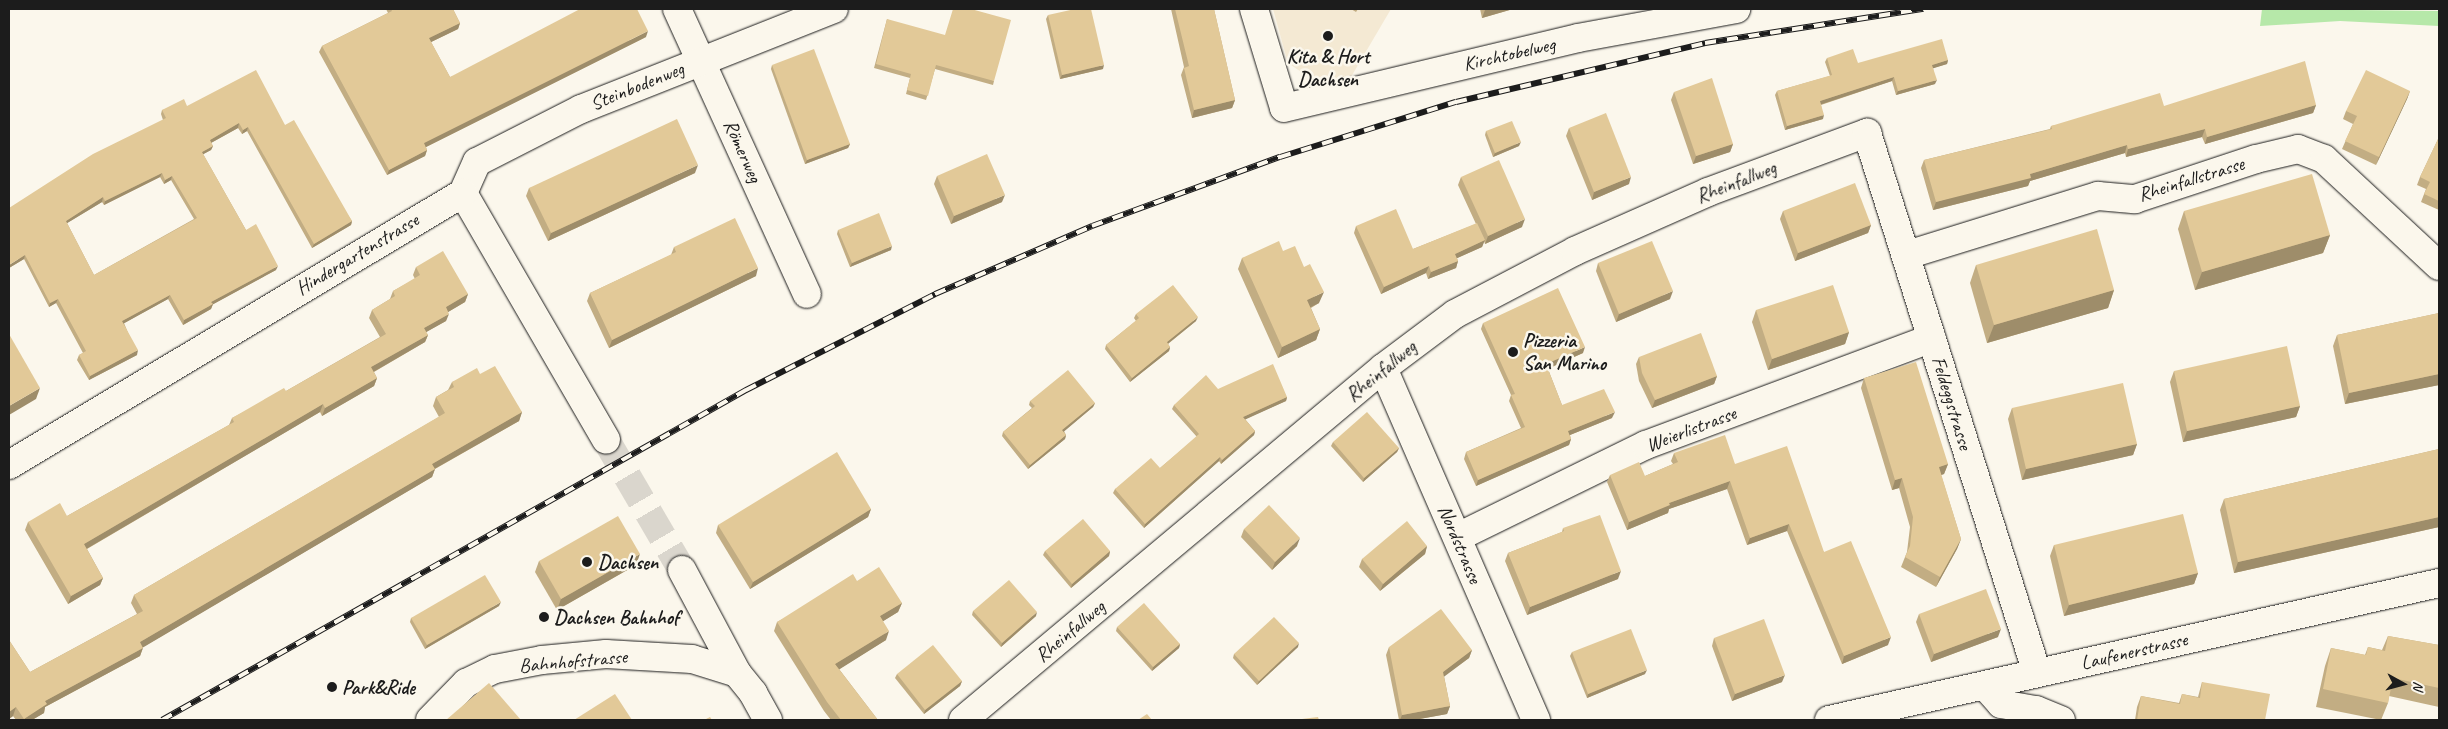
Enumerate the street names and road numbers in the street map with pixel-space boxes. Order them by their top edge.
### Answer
street label: Kirchtobelweg [1461,32,1557,76]
street label: Steinbodenweg [587,56,687,116]
street label: Römerweg [718,116,768,186]
street label: Rheinfallstrasse [2135,152,2247,206]
street label: Rheinfallweg [1692,156,1780,208]
street label: Hindergartenstrasse [291,208,423,300]
street label: Rheinfallweg [1341,335,1421,407]
street label: Feldeggstrasse [1926,353,1978,453]
street label: Weierlistrasse [1643,401,1739,457]
street label: Nordstrasse [1433,501,1487,587]
street label: Rheinfallweg [1030,595,1110,667]
street label: Laufenerstrasse [2078,627,2190,675]
street label: Bahnhofstrasse [518,644,628,678]

